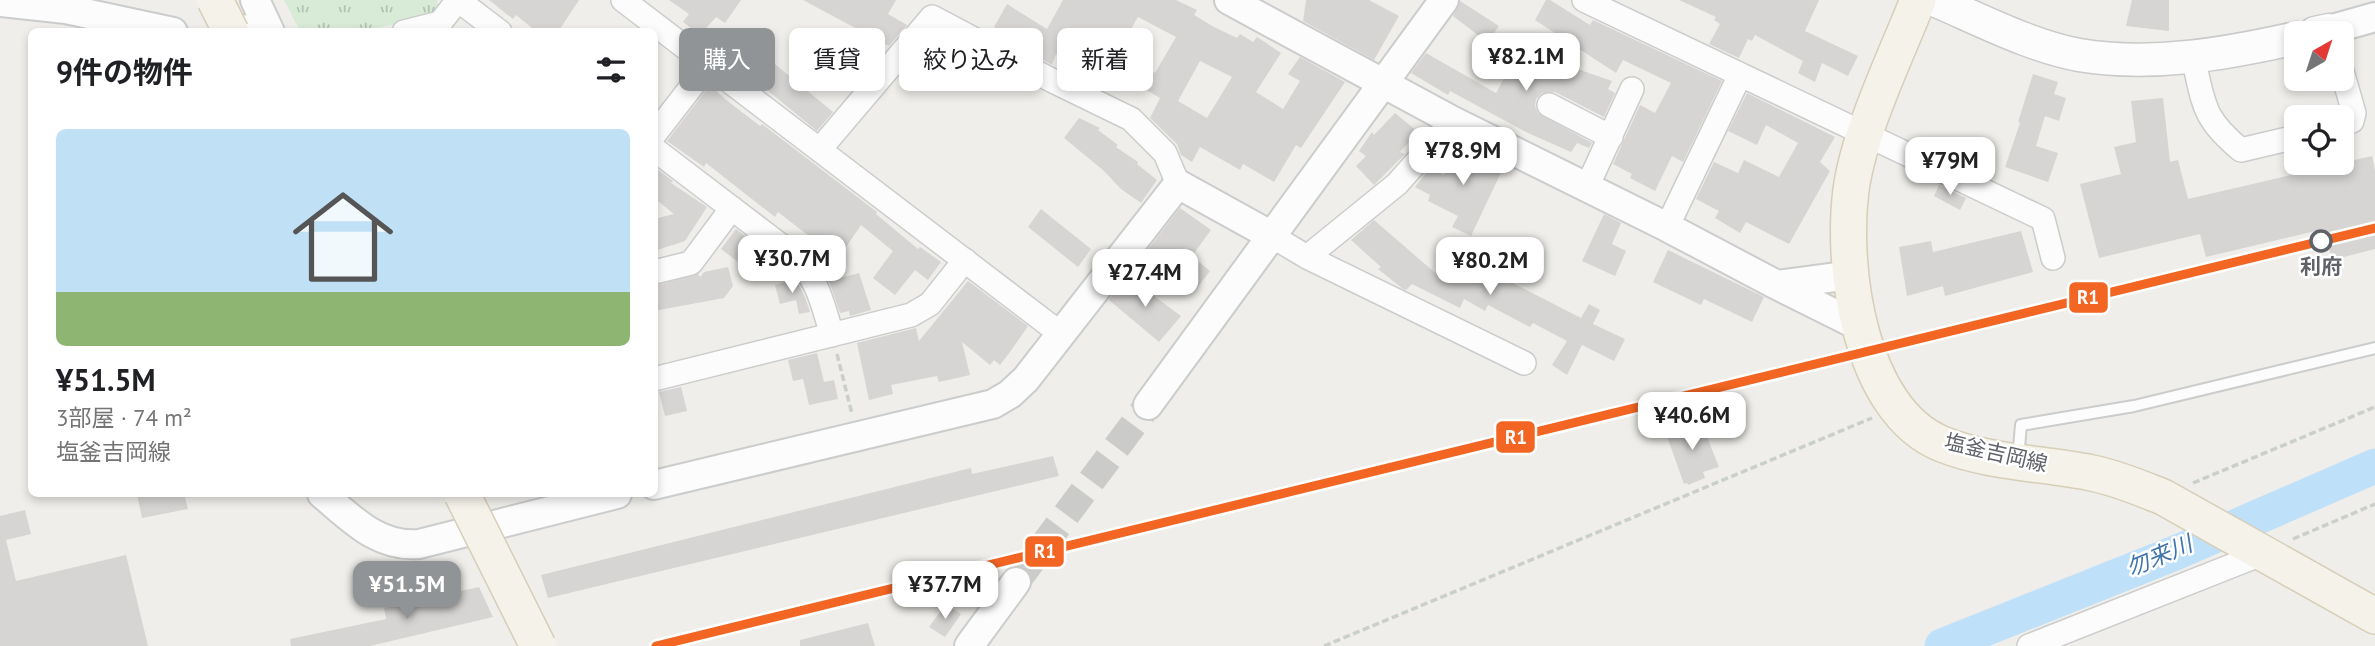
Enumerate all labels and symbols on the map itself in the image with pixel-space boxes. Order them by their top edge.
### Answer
north arrow [2284,21,2354,91]
pin: ¥82.1M [1469,34,1583,93]
pin: ¥78.9M [1406,128,1520,187]
pin: ¥79M [1909,138,1991,197]
marker: 利府 [2310,230,2332,252]
pin: ¥30.7M [735,236,849,295]
pin: ¥80.2M [1433,238,1547,297]
pin: ¥27.4M [1088,250,1202,309]
place label: 利府 [2300,253,2342,280]
line badge: R1 [2068,281,2109,314]
text: R1 [2077,285,2099,309]
pin: ¥40.6M [1635,392,1749,452]
line badge: R1 [1495,420,1536,454]
text: R1 [1505,425,1527,449]
street label: 塩釜吉岡線 [1942,428,2050,477]
water label: 勿来川 [2121,528,2199,582]
line badge: R1 [1024,535,1065,568]
text: R1 [1034,539,1056,563]
pin: ¥51.5M [350,562,464,621]
pin: ¥37.7M [888,562,1002,621]

